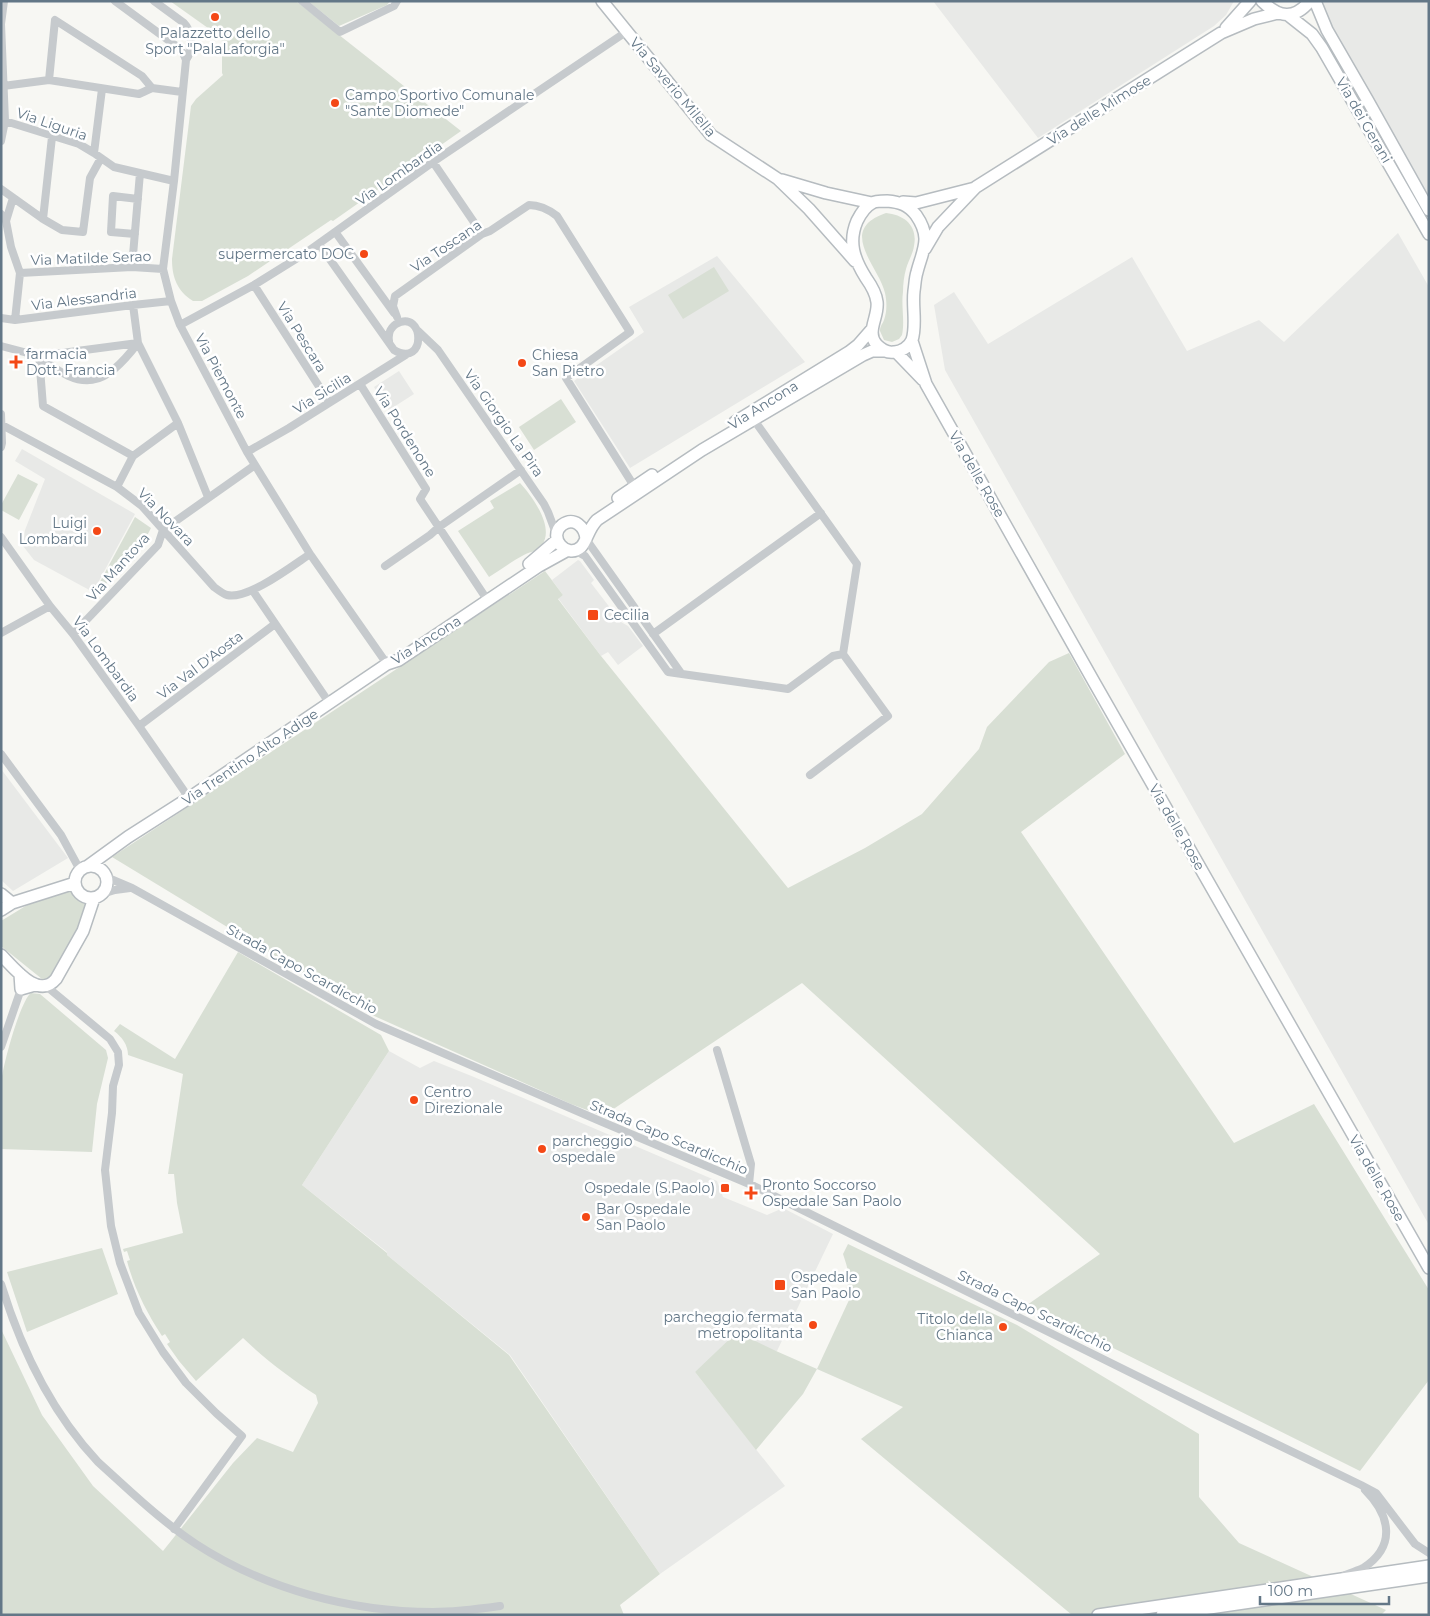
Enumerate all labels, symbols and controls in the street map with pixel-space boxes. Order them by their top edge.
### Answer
marker: Palazzetto dello Sport "PalaLaforgia" [209,11,221,23]
place label: Palazzetto dello Sport "PalaLaforgia" [145,24,285,58]
street label: Via Saverio Milella [626,33,720,141]
street label: Via delle Mimose [1044,71,1154,149]
street label: Via dei Gerani [1332,74,1396,166]
place label: Campo Sportivo Comunale "Sante Diomede" [345,86,534,120]
marker: Campo Sportivo Comunale "Sante Diomede" [329,97,341,109]
street label: Via Liguria [14,103,90,145]
street label: Via Lombardia [352,136,446,210]
street label: Via Toscana [407,216,485,276]
place label: supermercato DOC [218,245,354,263]
street label: Via Matilde Serao [30,247,152,269]
marker: supermercato DOC [358,248,370,260]
street label: Via Alessandria [30,284,138,314]
street label: Via Pescara [273,298,331,376]
street label: Via Piemonte [191,330,251,422]
place label: farmacia Dott. Francia [26,345,116,379]
place label: Chiesa San Pietro [532,346,604,380]
marker: farmacia Dott. Francia [10,356,22,368]
marker: Chiesa San Pietro [516,357,528,369]
street label: Via Giorgio La Pira [460,366,548,480]
street label: Via Sicilia [290,368,354,418]
street label: Via Ancona [725,376,801,434]
street label: Via Pordenone [370,383,440,481]
street label: Via delle Rose [945,427,1009,521]
street label: Via Novara [134,484,198,550]
place label: Luigi Lombardi [19,514,87,548]
marker: Luigi Lombardi [91,525,103,537]
street label: Via Mantova [83,529,153,605]
place label: Cecilia [604,606,649,624]
marker: Cecilia [586,608,600,622]
street label: Via Ancona [388,611,464,669]
street label: Via Lombardia [69,613,143,705]
street label: Via Val D'Aosta [154,627,246,703]
street label: Via Trentino Alto Adige [178,705,322,809]
street label: Via delle Rose [1145,780,1209,874]
street label: Strada Capo Scardicchio [223,920,381,1018]
place label: Centro Direzionale [424,1083,503,1117]
marker: Centro Direzionale [408,1094,420,1106]
street label: Strada Capo Scardicchio [587,1095,751,1179]
street label: Via delle Rose [1345,1131,1409,1225]
place label: parcheggio ospedale [552,1132,633,1166]
marker: parcheggio ospedale [536,1143,548,1155]
place label: Pronto Soccorso Ospedale San Paolo [762,1176,902,1210]
place label: Ospedale (S.Paolo) [584,1179,715,1197]
marker: Ospedale (S.Paolo) [719,1182,731,1194]
marker: Pronto Soccorso Ospedale San Paolo [744,1186,758,1200]
place label: Bar Ospedale San Paolo [596,1200,691,1234]
marker: Bar Ospedale San Paolo [580,1211,592,1223]
street label: Strada Capo Scardicchio [955,1266,1116,1356]
place label: Ospedale San Paolo [791,1268,861,1302]
marker: Ospedale San Paolo [773,1278,787,1292]
place label: parcheggio fermata metropolitanta [663,1308,803,1342]
place label: Titolo della Chianca [917,1310,993,1344]
marker: parcheggio fermata metropolitanta [807,1319,819,1331]
marker: Titolo della Chianca [997,1321,1009,1333]
scale bar [1260,1574,1389,1606]
text: 100 m [1268,1581,1313,1600]

